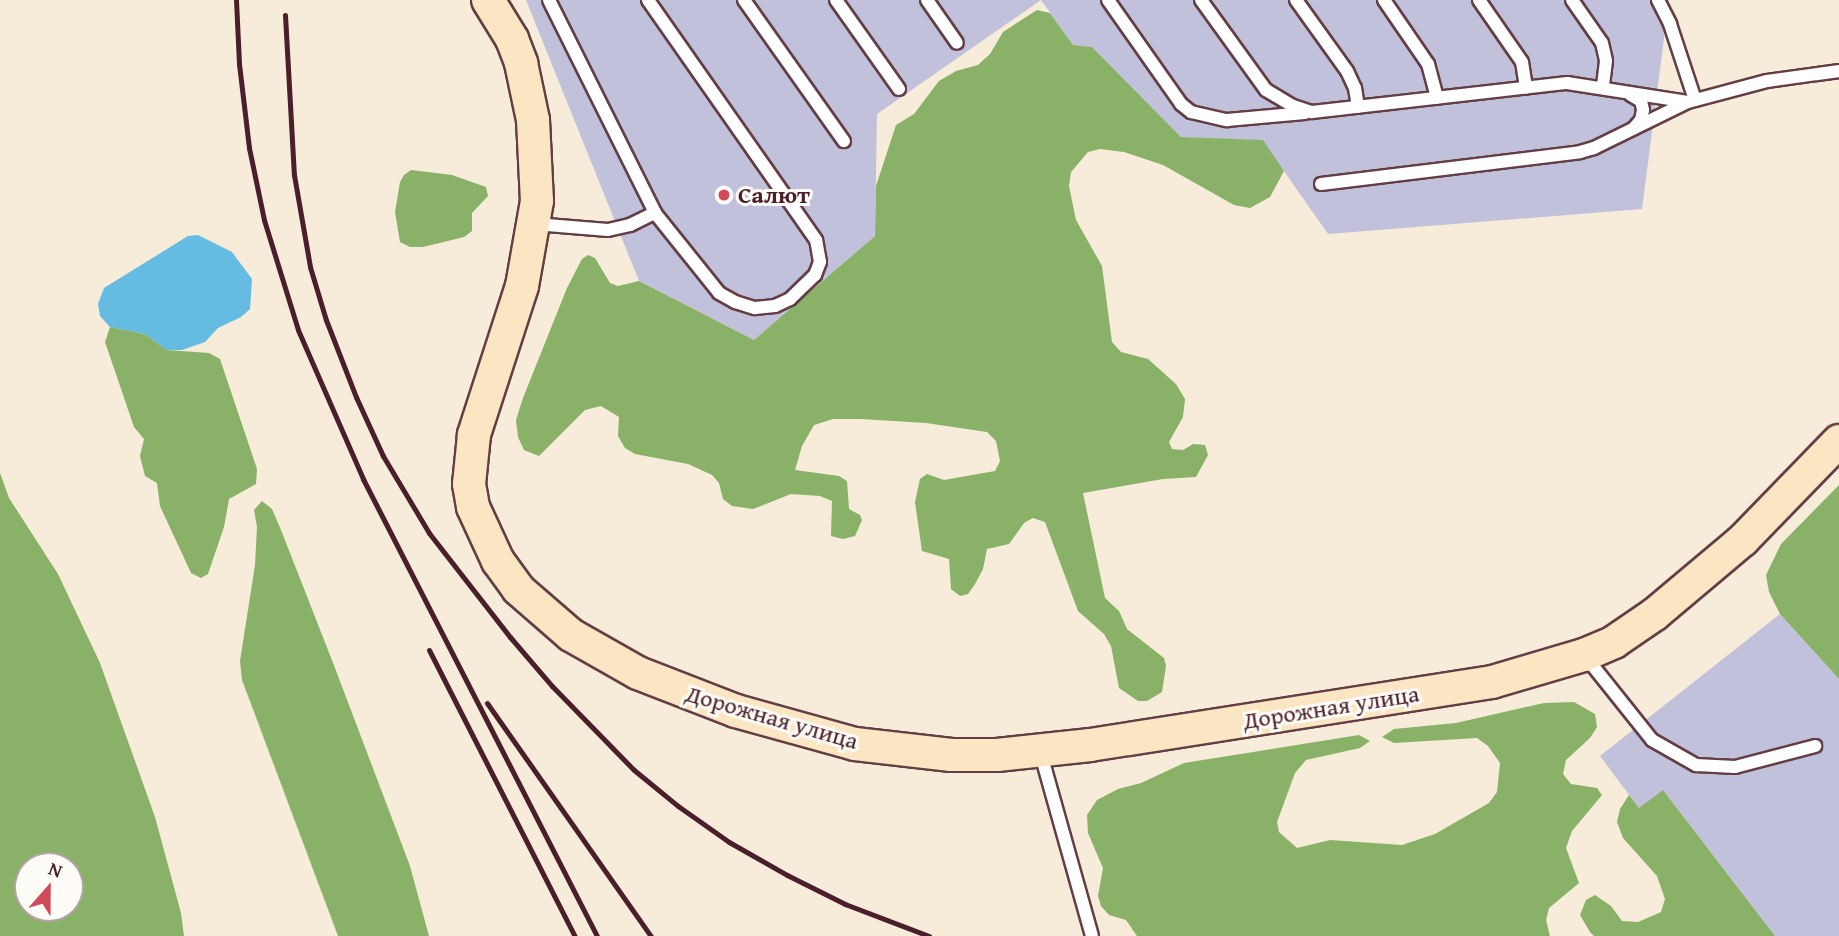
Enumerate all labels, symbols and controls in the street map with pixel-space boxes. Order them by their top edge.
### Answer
place label: Салют [738,181,810,209]
marker: Салют [716,187,732,203]
street label: Дорожная улица [683,679,861,755]
street label: Дорожная улица [1241,679,1421,735]
north arrow [14,852,84,922]
text: N [45,854,67,885]

